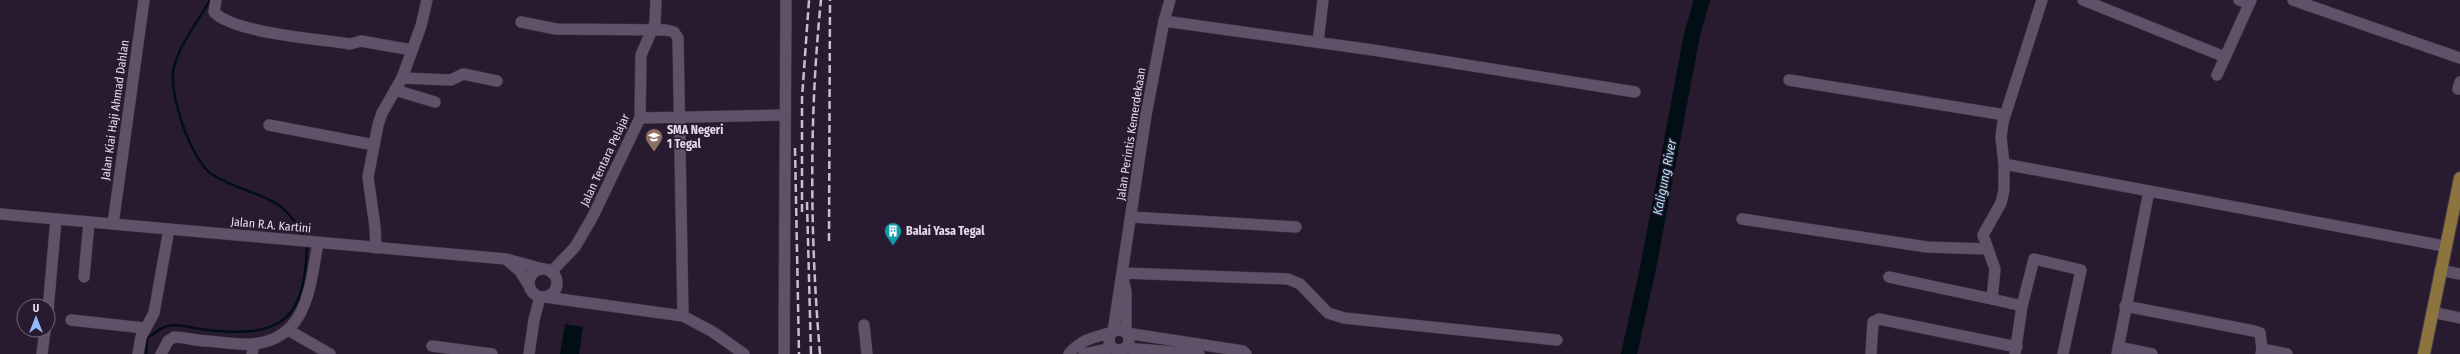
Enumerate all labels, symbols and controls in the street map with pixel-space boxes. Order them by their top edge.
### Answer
street label: Jalan Kiai Haji Ahmad Dahlan [98,39,132,181]
street label: Jalan Perintis Kemerdekaan [1114,67,1148,201]
street label: Jalan Tentara Pelajar [577,111,633,208]
place label: SMA Negeri 1 Tegal [667,123,723,151]
school or university icon: SMA Negeri 1 Tegal [644,127,664,152]
water label: Kaligung River [1650,137,1679,216]
street label: Jalan R.A. Kartini [230,215,312,235]
building icon: Balai Yasa Tegal [883,221,903,246]
place label: Balai Yasa Tegal [906,224,985,238]
north arrow [16,298,56,338]
text: U [33,302,39,315]

